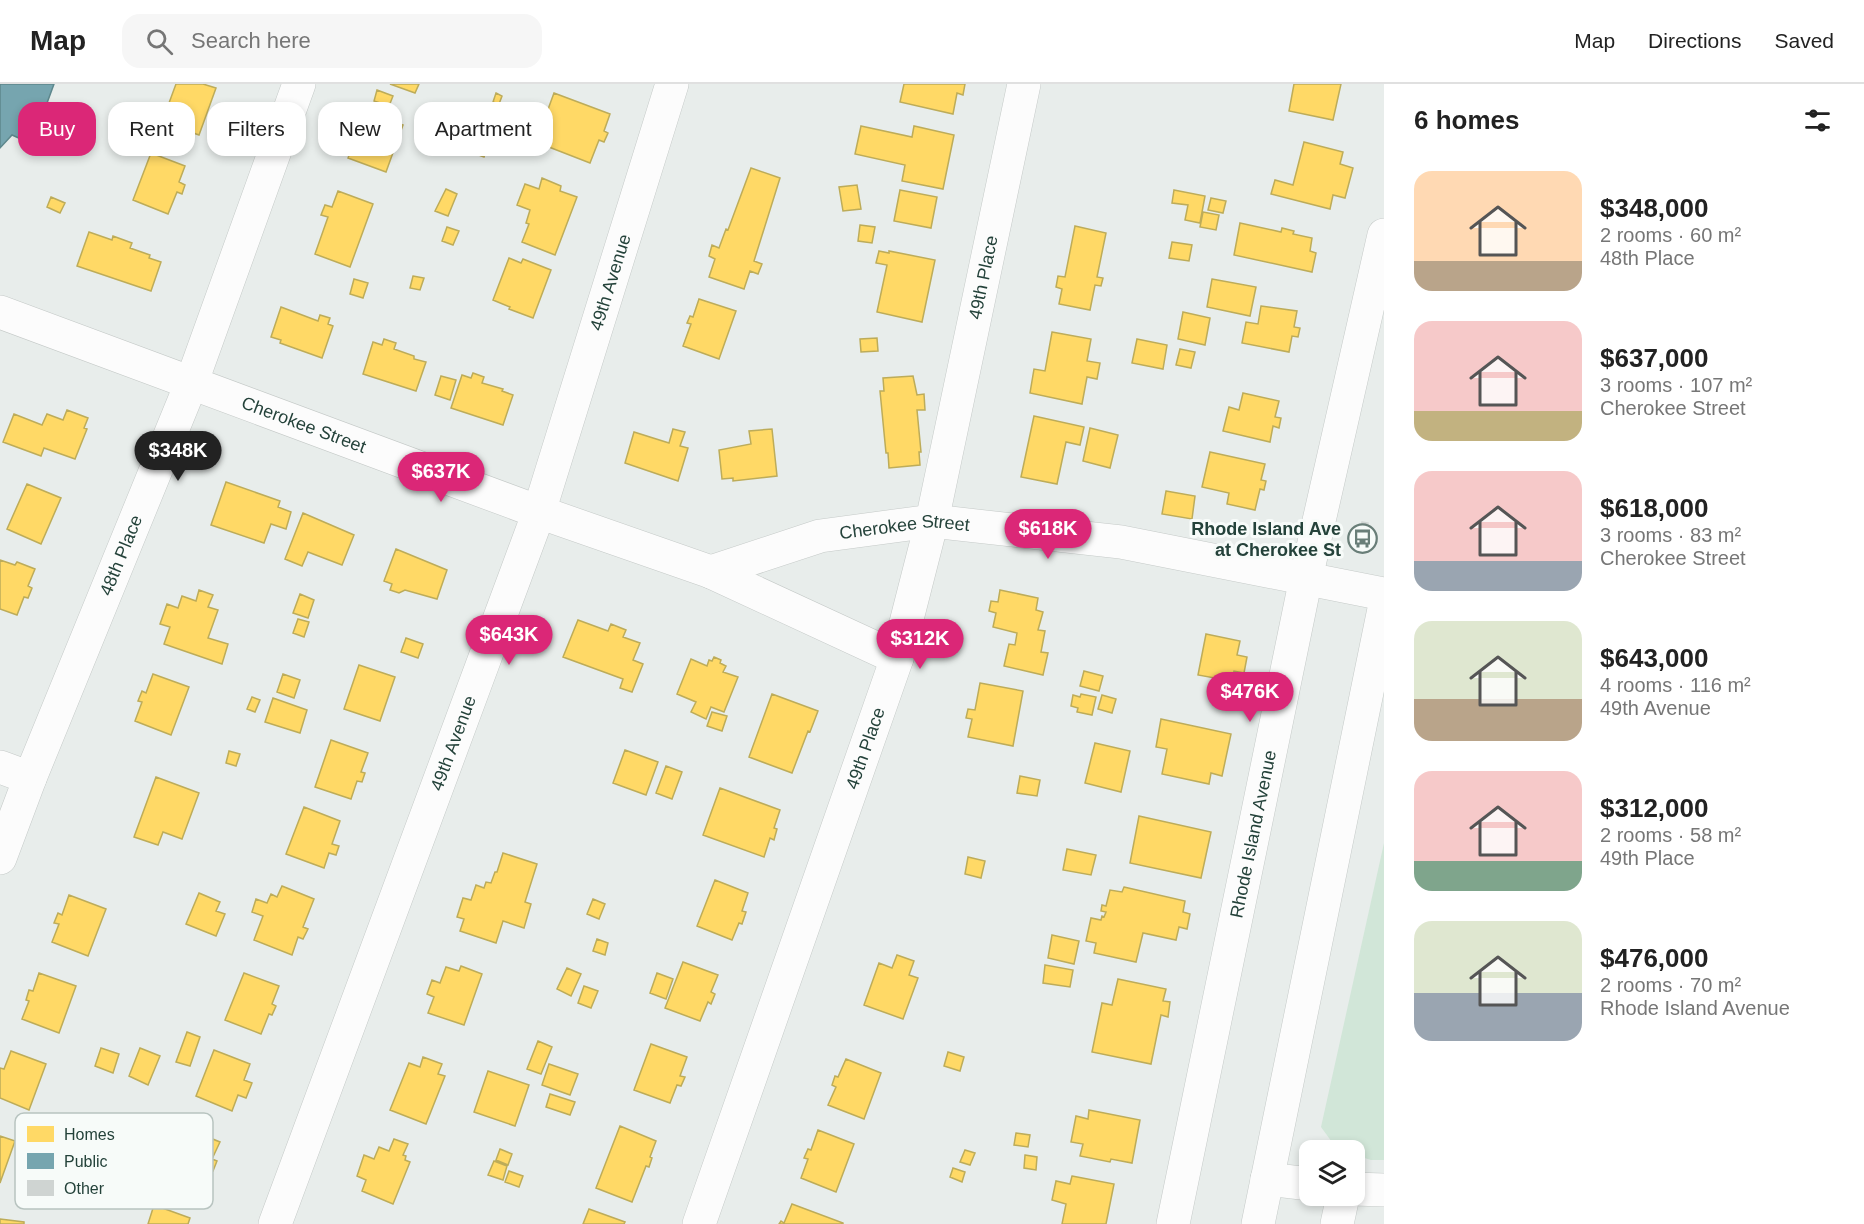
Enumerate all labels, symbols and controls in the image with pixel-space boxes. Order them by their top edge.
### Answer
search box [122,14,542,68]
text: Map [30,25,86,56]
icon: search [143,25,176,58]
text: Search here [191,28,311,53]
text: Map [1574,29,1615,52]
text: Directions [1648,29,1741,52]
text: Saved [1774,29,1834,52]
chip: Buy [18,102,96,156]
chip: Rent [108,102,195,156]
chip: Filters [207,102,306,156]
chip: New [318,102,402,156]
chip: Apartment [414,102,553,156]
icon: filters [1801,104,1834,137]
text: 6 homes [1414,105,1520,135]
text: $348,000 [1600,193,1708,223]
icon: home [1462,195,1534,267]
text: 2 rooms · 60 m² [1600,224,1741,246]
street label: 49th Avenue [586,232,635,333]
street label: 49th Place [965,234,1002,321]
text: 48th Place [1600,247,1695,269]
text: $637,000 [1600,343,1708,373]
icon: home [1462,345,1534,417]
text: 3 rooms · 107 m² [1600,374,1752,396]
street label: Cherokee Street [239,393,369,457]
text: Cherokee Street [1600,397,1746,419]
pin: $348K [136,431,220,482]
text: $348K [149,439,207,461]
pin: $637K [399,452,483,503]
text: $637K [412,460,470,482]
text: $618,000 [1600,493,1708,523]
icon: home [1462,495,1534,567]
pin: $618K [1006,509,1090,560]
street label: Cherokee Street [838,511,971,543]
street label: 48th Place [96,512,146,598]
text: $618K [1019,517,1077,539]
place label: Rhode Island Ave at Cherokee St [1191,519,1341,560]
bus stop icon: Rhode Island Ave at Cherokee St [1346,523,1378,555]
text: 3 rooms · 83 m² [1600,524,1741,546]
text: Cherokee Street [1600,547,1746,569]
pin: $643K [467,615,551,666]
pin: $312K [878,619,962,670]
text: $643K [480,623,538,645]
text: $312K [891,627,949,649]
text: $643,000 [1600,643,1708,673]
icon: home [1462,645,1534,717]
pin: $476K [1208,672,1292,723]
text: 4 rooms · 116 m² [1600,674,1751,696]
text: $476K [1221,680,1279,702]
street label: 49th Avenue [427,693,480,793]
text: 49th Avenue [1600,697,1711,719]
street label: 49th Place [842,705,889,792]
street label: Rhode Island Avenue [1226,748,1280,920]
text: $312,000 [1600,793,1708,823]
icon: home [1462,795,1534,867]
text: 2 rooms · 58 m² [1600,824,1741,846]
text: 49th Place [1600,847,1695,869]
text: $476,000 [1600,943,1708,973]
icon: home [1462,945,1534,1017]
text: 2 rooms · 70 m² [1600,974,1741,996]
text: Rhode Island Avenue [1600,997,1790,1019]
legend [15,1113,213,1209]
text: Homes [64,1126,115,1143]
map controls [1299,1140,1365,1206]
button: layers [1299,1140,1365,1206]
text: Public [64,1153,108,1170]
text: Other [64,1180,105,1197]

